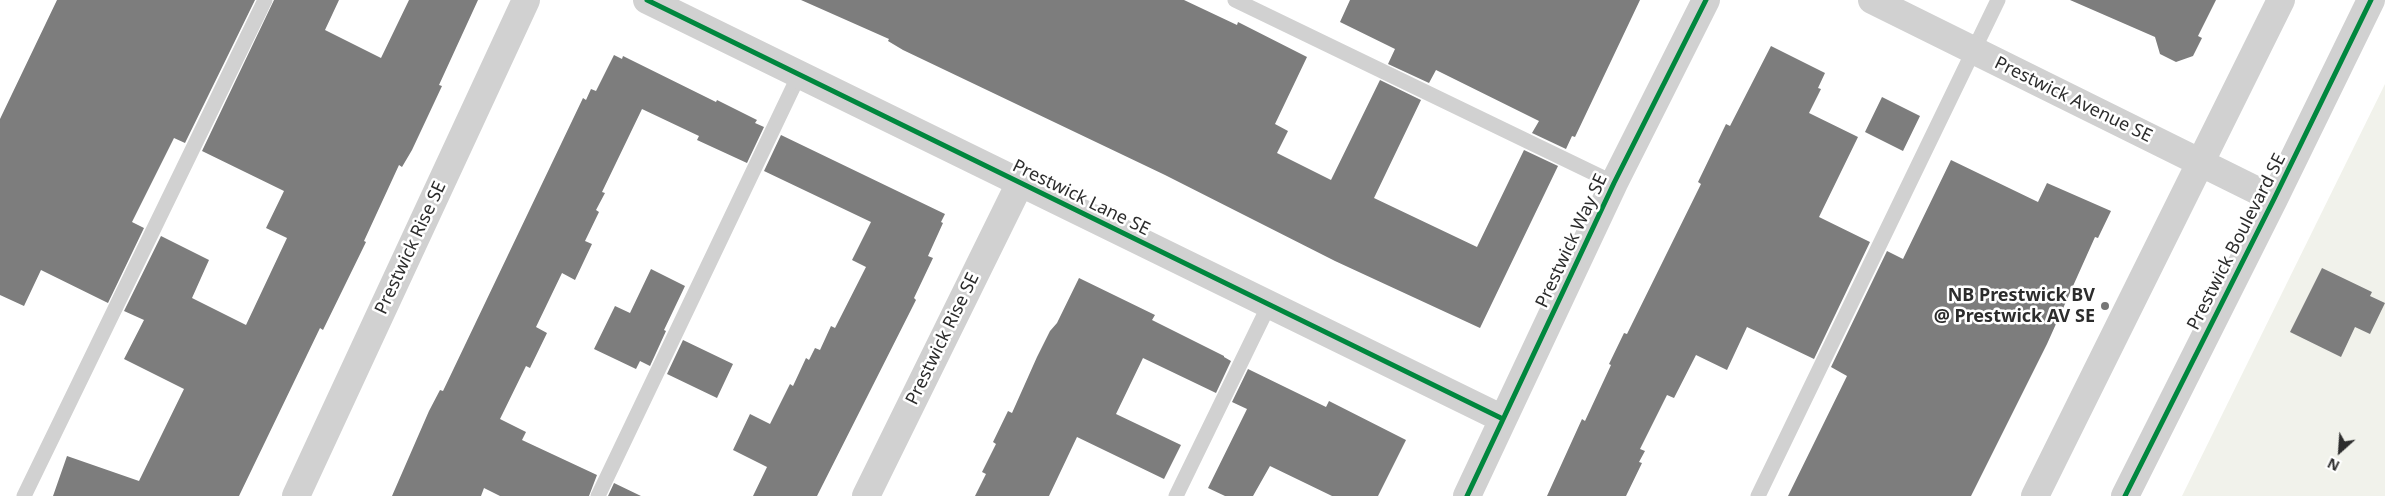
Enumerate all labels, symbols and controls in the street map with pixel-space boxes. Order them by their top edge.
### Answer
street label: Prestwick Avenue SE [1991,52,2155,148]
street label: Prestwick Boulevard SE [2183,150,2291,334]
street label: Prestwick Lane SE [1009,155,1153,241]
street label: Prestwick Way SE [1532,171,1612,311]
street label: Prestwick Rise SE [371,178,451,318]
street label: Prestwick Rise SE [902,269,984,409]
place label: NB Prestwick BV @ Prestwick AV SE [1934,285,2095,328]
marker: NB Prestwick BV @ Prestwick AV SE [2099,300,2111,312]
north arrow [2315,426,2365,476]
text: N [2324,454,2342,476]

